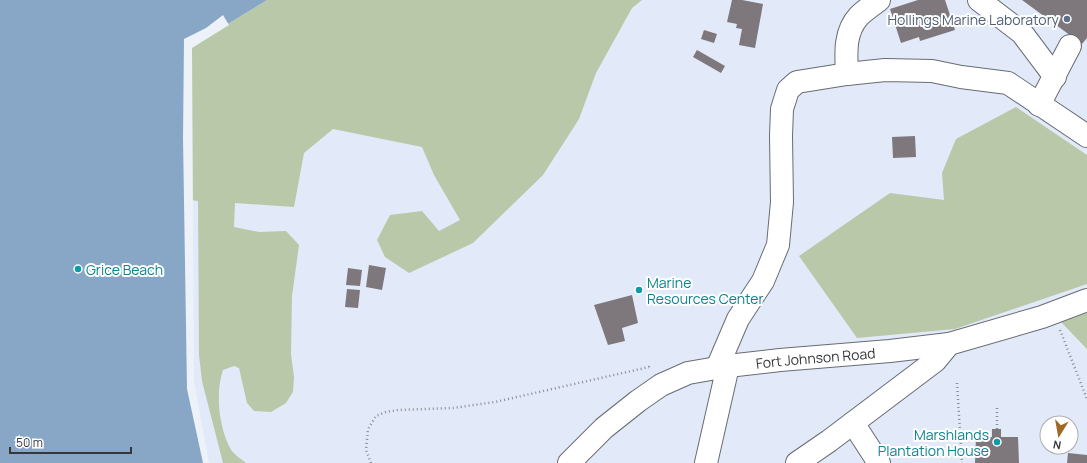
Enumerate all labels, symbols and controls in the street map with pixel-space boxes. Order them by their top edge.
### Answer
place label: Hollings Marine Laboratory [887,10,1060,29]
marker: Hollings Marine Laboratory [1062,14,1072,24]
place label: Grice Beach [86,260,163,279]
marker: Grice Beach [73,264,83,274]
place label: Marine Resources Center [647,273,764,308]
marker: Marine Resources Center [634,285,644,295]
street label: Fort Johnson Road [755,343,876,372]
north arrow [1039,415,1079,455]
place label: Marshlands Plantation House [878,425,989,460]
scale bar [10,429,131,455]
text: 50 m [16,434,43,451]
marker: Marshlands Plantation House [992,437,1002,447]
text: N [1052,437,1062,453]

